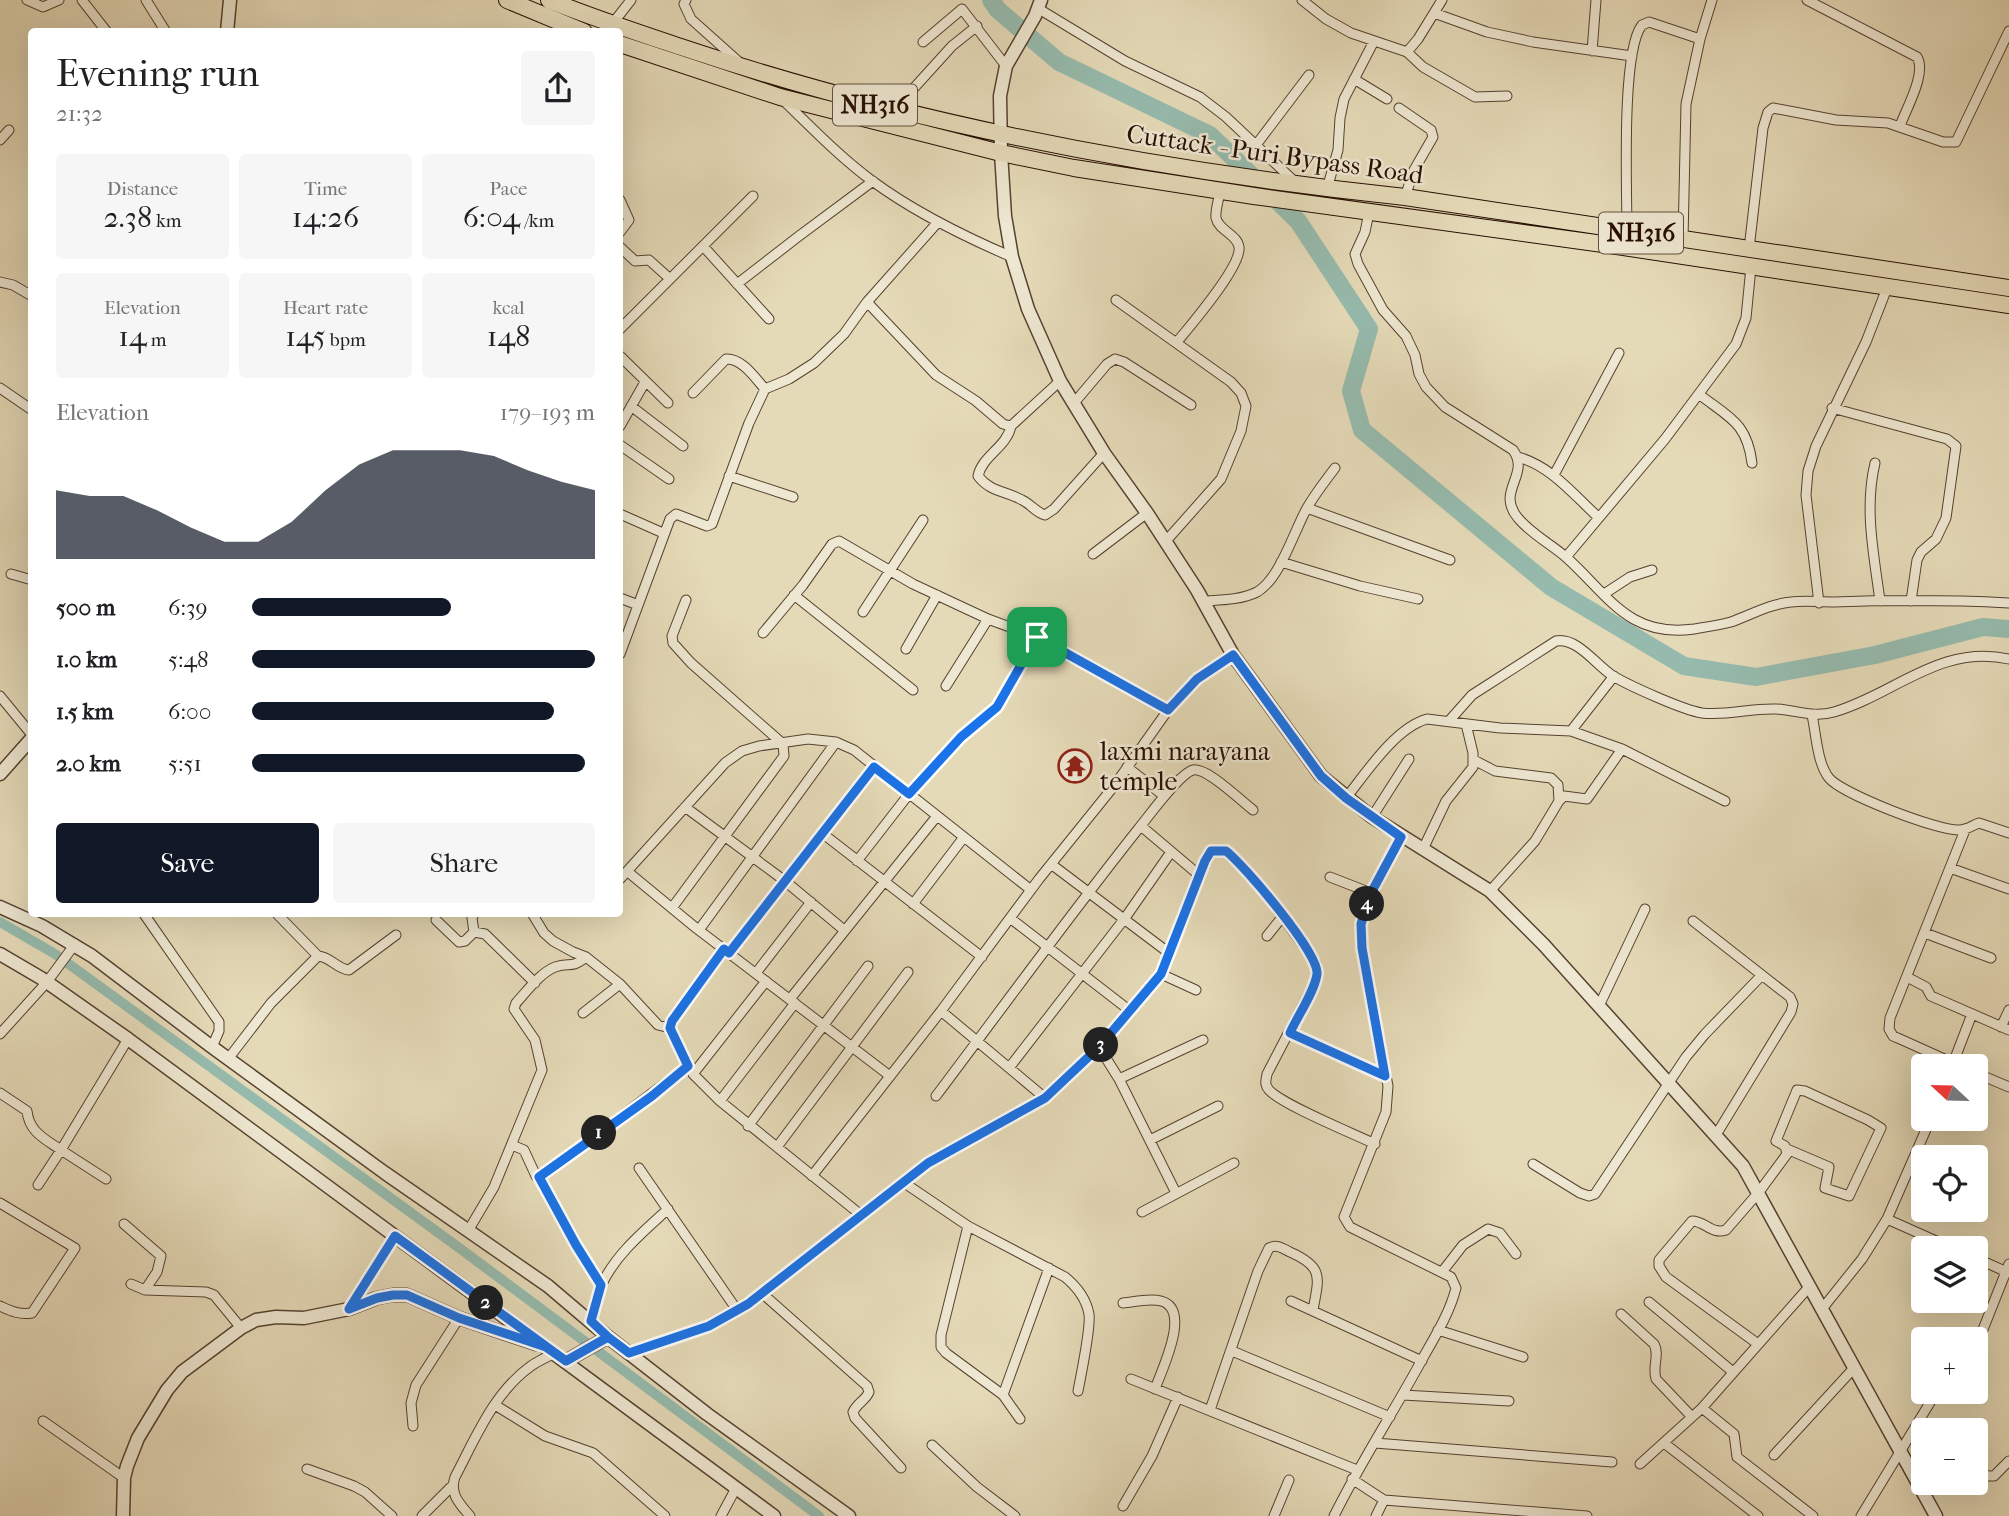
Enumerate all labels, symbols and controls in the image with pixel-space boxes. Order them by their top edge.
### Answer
text: Evening run [56,51,259,96]
button: share [521,51,595,125]
road number: NH316 [833,84,917,125]
text: 21:32 [56,100,103,127]
street label: Cuttack - Puri Bypass Road [1124,118,1426,191]
text: Distance [107,178,178,200]
text: Time [304,178,347,200]
text: Pace [490,178,527,200]
text: 2.38 [103,200,152,235]
text: 14:26 [292,200,359,235]
text: 6:04 [463,200,520,235]
text: km [152,210,182,232]
text: /km [520,210,554,232]
road number: NH316 [1599,212,1683,254]
text: Elevation [104,297,181,319]
text: Heart rate [283,297,368,319]
text: kcal [493,297,524,319]
text: 14 [118,319,147,354]
text: 145 [285,319,326,354]
text: 148 [487,319,530,354]
text: m [147,329,167,351]
text: bpm [326,329,366,351]
text: Elevation [56,399,149,426]
text: 179–193 m [500,399,595,426]
text: 500 m [56,594,115,621]
text: 6:39 [168,594,208,621]
pin [1007,607,1067,667]
icon: arrive [1018,618,1056,656]
text: 1.0 km [56,646,117,673]
text: 5:48 [168,646,209,673]
text: 1.5 km [56,698,114,725]
text: 6:00 [168,698,211,725]
place label: laxmi narayana temple [1099,736,1271,797]
temple icon: laxmi narayana temple [1056,747,1094,785]
text: 2.0 km [56,750,121,777]
text: 5:51 [168,750,202,777]
button: Save [56,823,319,903]
button: Share [333,823,595,903]
pin: 4 [1350,886,1384,922]
text: 4 [1361,892,1372,914]
pin: 3 [1084,1028,1118,1062]
text: 3 [1097,1033,1104,1055]
north arrow [1911,1054,1988,1130]
map controls [1911,1054,1988,1495]
pin: 1 [582,1116,616,1150]
text: 1 [595,1121,602,1143]
button: locate [1911,1145,1988,1222]
button: layers [1911,1236,1988,1313]
pin: 2 [468,1286,504,1320]
text: 2 [481,1291,490,1313]
button: + [1911,1327,1988,1404]
button: − [1911,1418,1988,1495]

